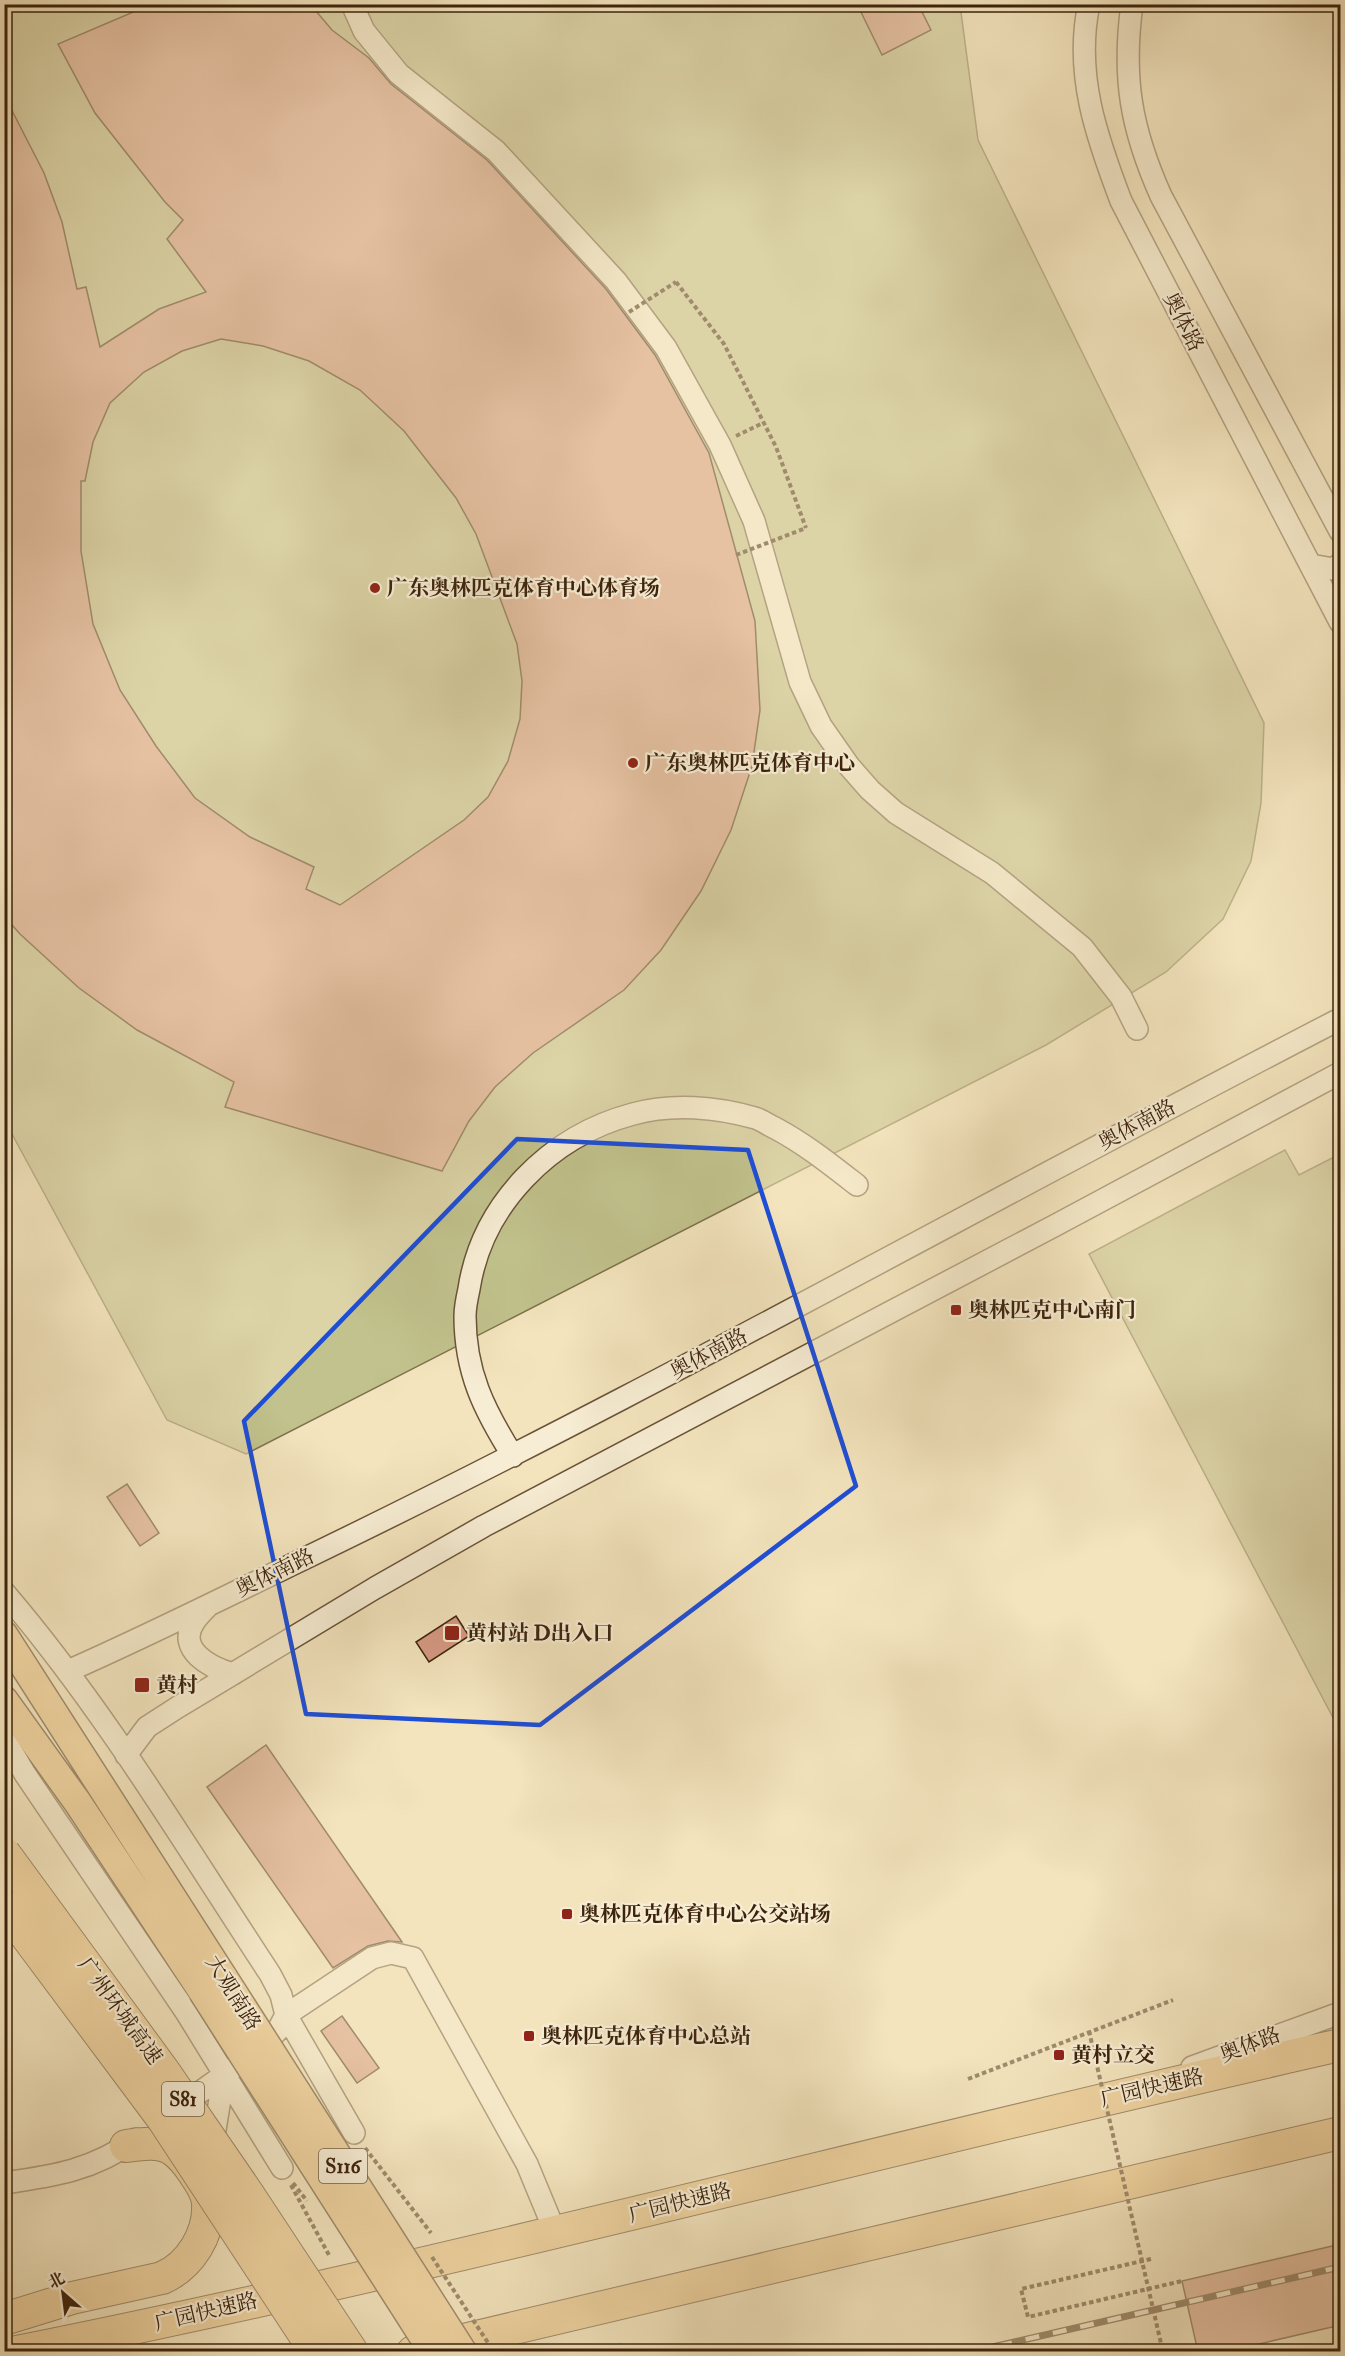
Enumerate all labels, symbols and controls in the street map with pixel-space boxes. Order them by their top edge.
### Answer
street label: 奥体路 [1157,288,1209,356]
place label: 广东奥林匹克体育中心体育场 [387,575,660,602]
marker: 广东奥林匹克体育中心体育场 [368,581,382,595]
place label: 广东奥林匹克体育中心 [645,750,855,777]
marker: 广东奥林匹克体育中心 [626,756,640,770]
street label: 奥体南路 [1094,1093,1180,1157]
place label: 奥林匹克中心南门 [968,1297,1136,1324]
marker: 奥林匹克中心南门 [949,1303,963,1317]
street label: 奥体南路 [666,1322,752,1386]
street label: 奥体南路 [231,1542,319,1604]
place label: 黄村站 D出入口 [466,1620,614,1647]
marker: 黄村站 D出入口 [443,1624,461,1642]
place label: 黄村 [156,1672,198,1699]
marker: 黄村 [133,1676,151,1694]
place label: 奥林匹克体育中心公交站场 [579,1901,831,1928]
marker: 奥林匹克体育中心公交站场 [560,1907,574,1921]
street label: 大观南路 [199,1950,267,2036]
street label: 广州环城高速 [72,1952,168,2070]
street label: 奥体路 [1216,2021,1284,2069]
place label: 奥林匹克体育中心总站 [541,2023,751,2050]
marker: 奥林匹克体育中心总站 [522,2029,536,2043]
place label: 黄村立交 [1071,2042,1155,2069]
marker: 黄村立交 [1052,2048,1066,2062]
street label: 广园快速路 [1098,2063,1206,2113]
road number: S81 [162,2082,204,2116]
road number: S116 [319,2149,367,2183]
street label: 广园快速路 [626,2177,734,2229]
north arrow [33,2263,93,2323]
text: 北 [45,2268,68,2293]
street label: 广园快速路 [152,2287,260,2337]

